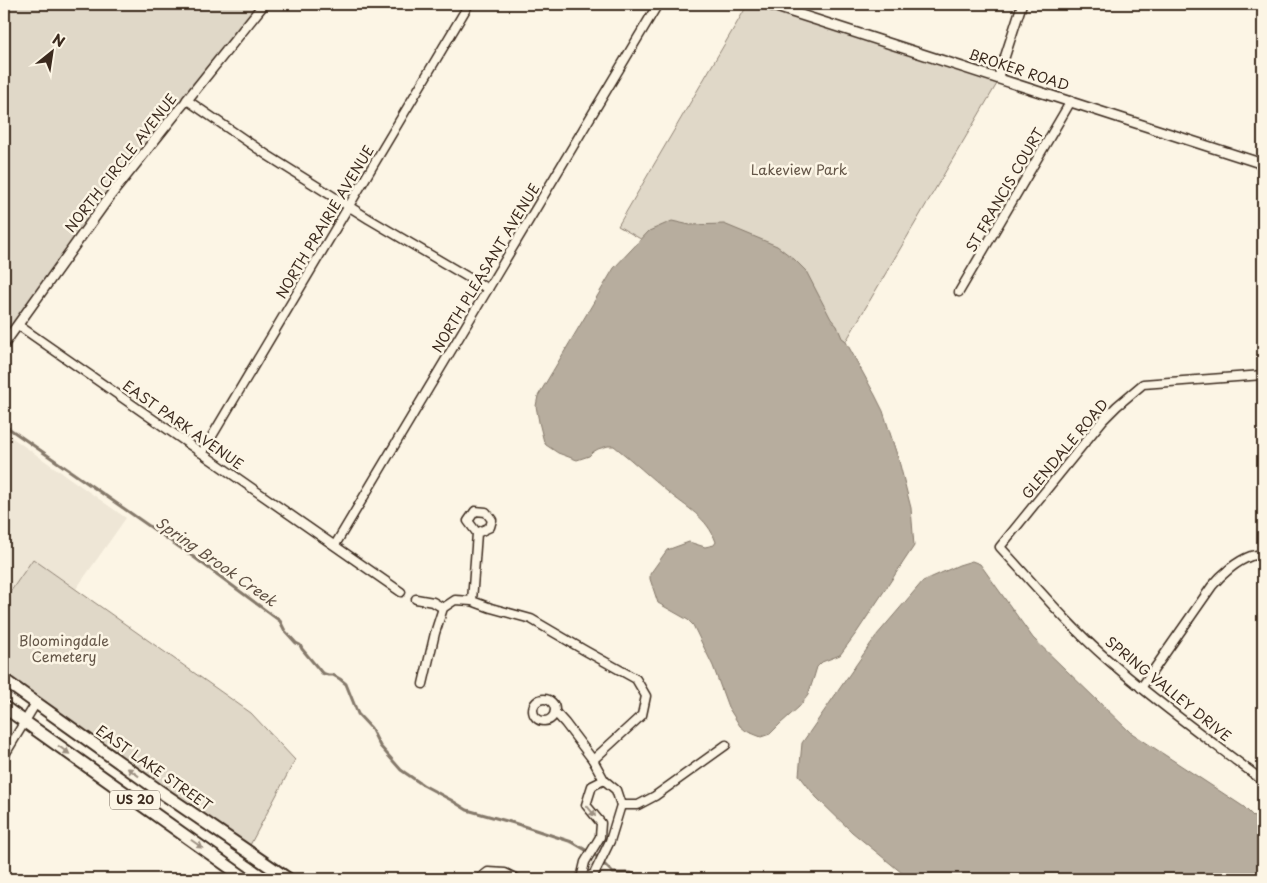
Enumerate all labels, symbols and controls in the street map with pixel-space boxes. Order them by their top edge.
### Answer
north arrow [28,28,78,78]
text: N [49,28,69,52]
street label: BROKER ROAD [966,43,1072,96]
street label: NORTH CIRCLE AVENUE [60,89,182,236]
street label: ST FRANCIS COURT [960,123,1049,256]
street label: NORTH PRAIRIE AVENUE [270,141,379,302]
park label: Lakeview Park [751,159,848,180]
street label: NORTH PLEASANT AVENUE [427,179,545,356]
street label: EAST PARK AVENUE [119,375,248,474]
street label: GLENDALE ROAD [1016,394,1113,503]
water label: Spring Brook Creek [152,510,283,612]
park label: Bloomingdale Cemetery [19,630,109,667]
street label: SPRING VALLEY DRIVE [1101,631,1236,746]
street label: EAST LAKE STREET [92,720,217,816]
one-way arrow [57,745,71,755]
one-way arrow [126,767,140,777]
road number: US 20 [110,790,160,810]
one-way arrow [586,805,597,818]
one-way arrow [190,839,203,849]

